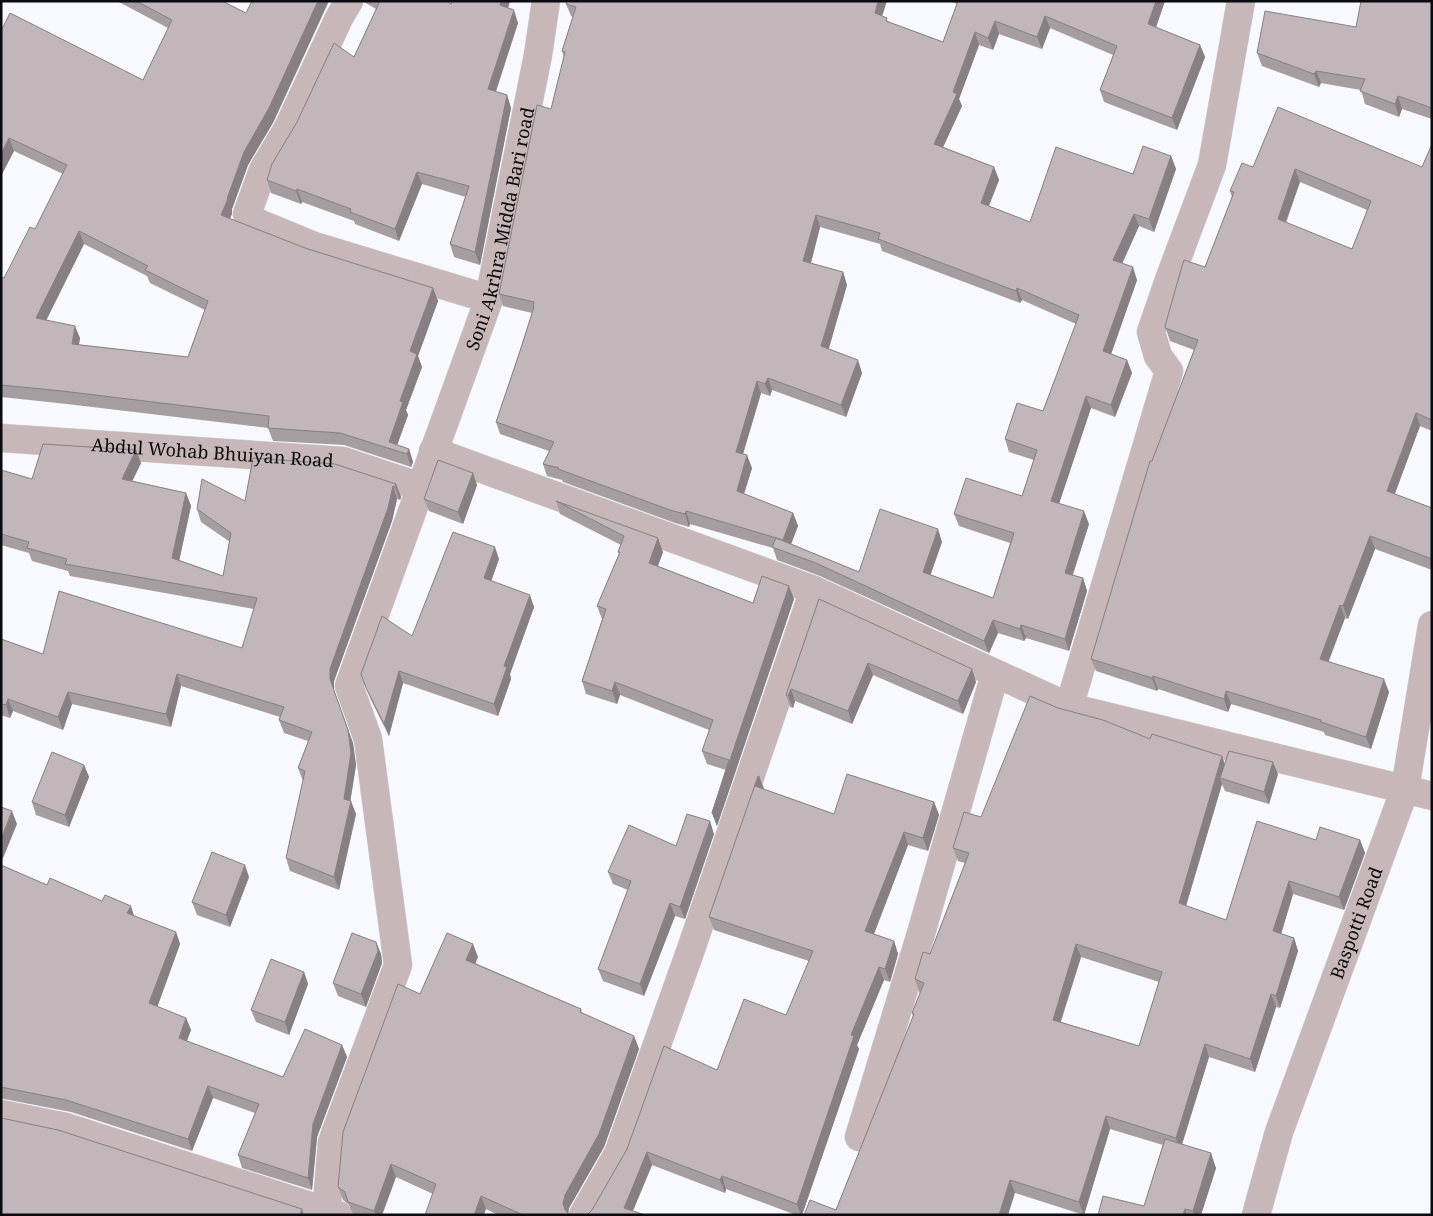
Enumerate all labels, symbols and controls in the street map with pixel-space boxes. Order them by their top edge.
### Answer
street label: Soni Akrhra Midda Bari road [460,105,539,353]
street label: Abdul Wohab Bhuiyan Road [91,432,334,472]
street label: Baspotti Road [1324,863,1387,982]

